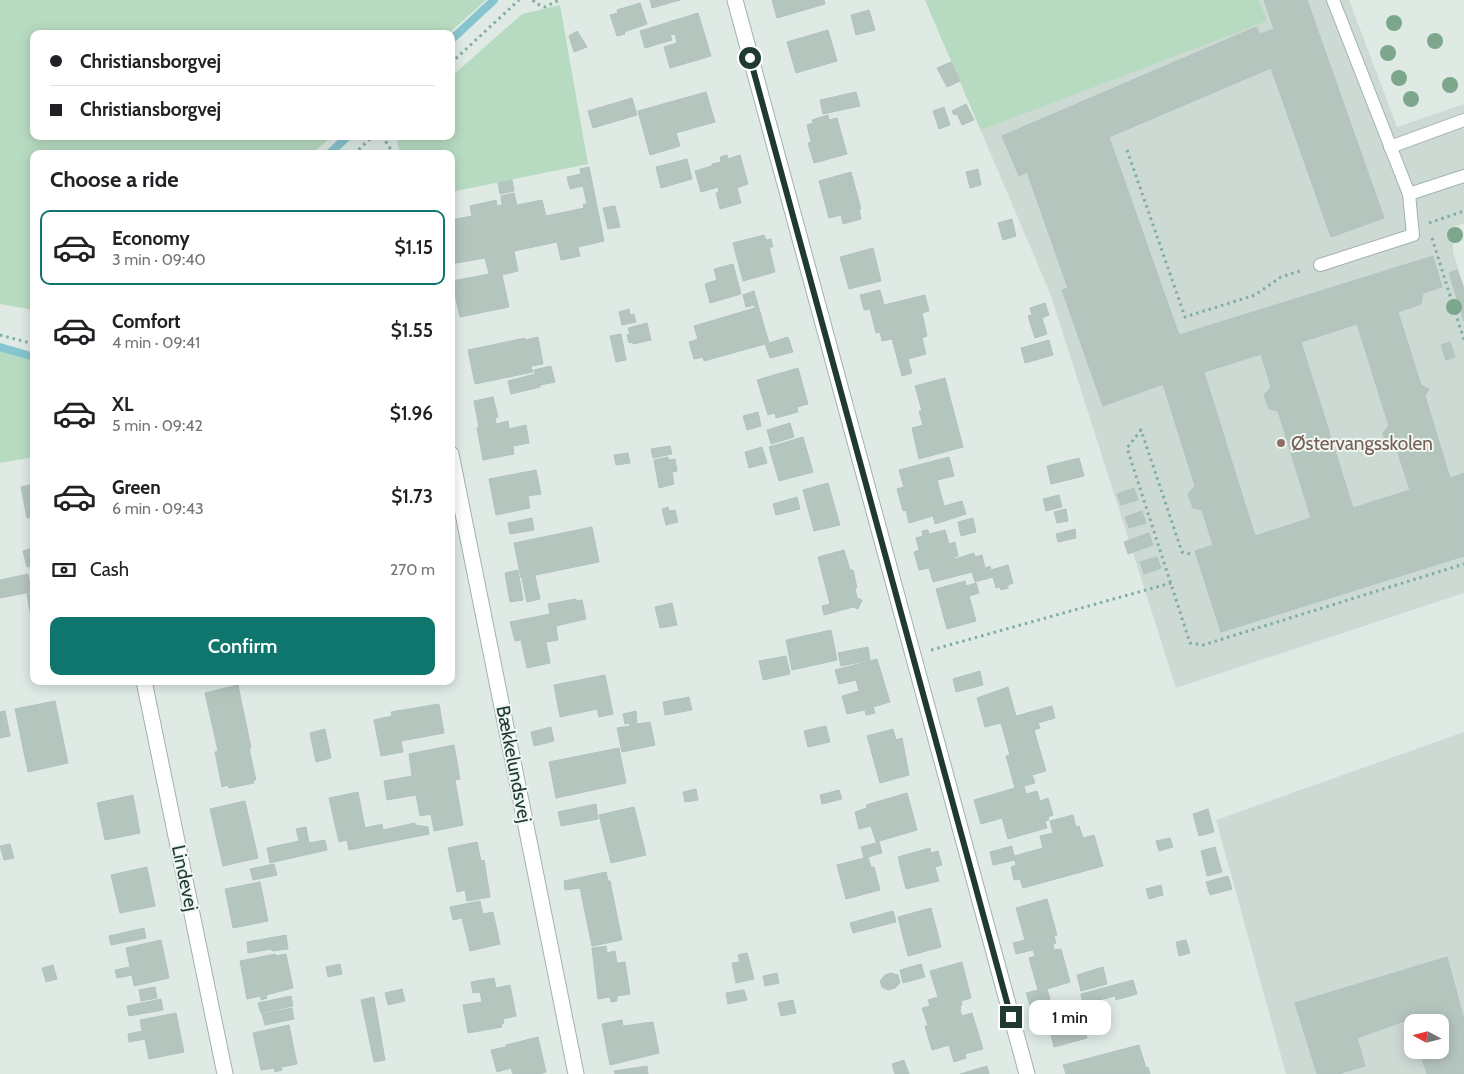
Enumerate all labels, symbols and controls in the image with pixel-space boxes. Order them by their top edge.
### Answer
route start [739,47,761,69]
text: Christiansborgvej [80,50,221,73]
text: Christiansborgvej [80,98,221,121]
text: Choose a ride [50,166,179,193]
icon: car [52,225,97,270]
text: Economy [112,227,190,250]
text: $1.15 [394,236,433,259]
text: 3 min · 09:40 [112,250,206,269]
icon: car [52,308,97,353]
text: Comfort [112,310,181,333]
text: $1.55 [391,319,433,342]
text: 4 min · 09:41 [112,333,200,352]
icon: car [52,391,97,436]
text: XL [112,393,133,416]
text: $1.96 [390,402,433,425]
text: 5 min · 09:42 [112,416,203,435]
place label: Østervangsskolen [1291,432,1433,455]
marker: Østervangsskolen [1275,437,1287,449]
icon: car [52,474,97,519]
text: Green [112,476,161,499]
text: $1.73 [391,485,433,508]
text: 6 min · 09:43 [112,499,204,518]
icon: cash [50,556,78,584]
text: Cash [90,558,129,581]
text: 270 m [390,560,435,579]
button: Confirm [50,617,435,675]
street label: Bækkelundsvej [491,703,537,825]
street label: Lindevej [167,843,203,913]
callout: 1 min [1028,1000,1111,1034]
route end [1000,1006,1022,1028]
text: 1 min [1052,1008,1088,1027]
north arrow [1404,1014,1449,1059]
map controls [1404,1014,1449,1059]

